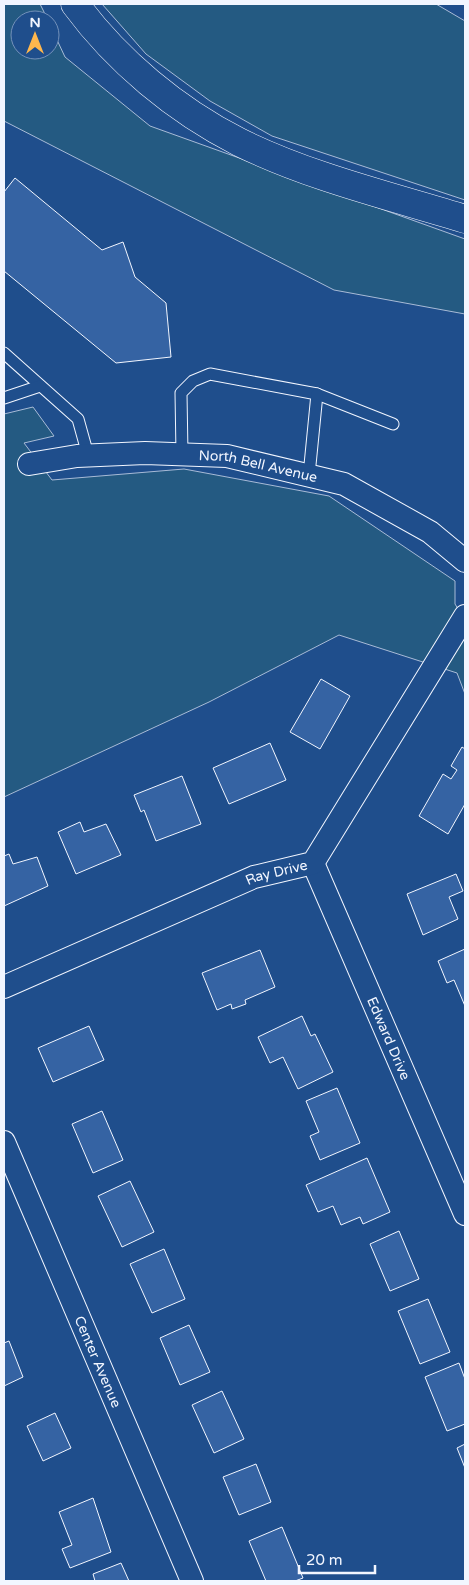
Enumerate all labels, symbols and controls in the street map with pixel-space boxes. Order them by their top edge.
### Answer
north arrow [10,10,60,60]
text: N [29,14,41,31]
street label: North Bell Avenue [198,446,319,486]
street label: Ray Drive [242,856,309,888]
street label: Edward Drive [363,994,414,1082]
street label: Center Avenue [71,1313,125,1410]
scale bar [299,1542,375,1574]
text: 20 m [306,1551,343,1569]

